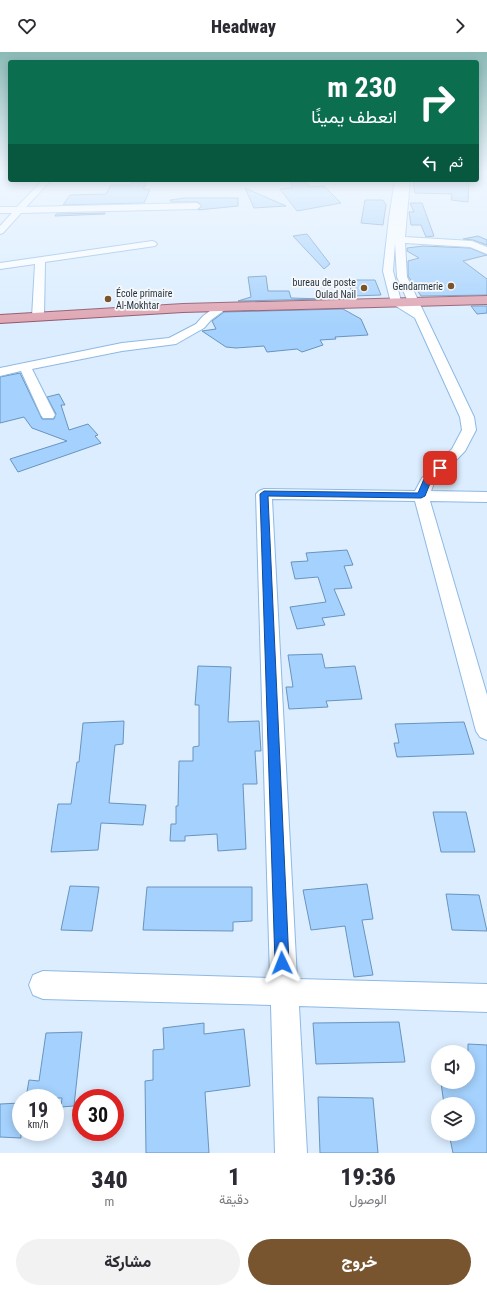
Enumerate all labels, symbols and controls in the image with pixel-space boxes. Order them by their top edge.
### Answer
icon: heart [16,15,38,37]
icon: forward [449,15,471,37]
text: Headway [211,16,276,37]
text: 230 m [327,71,397,104]
icon: right [411,76,463,128]
text: انعطف يمينًا [311,106,397,127]
icon: left [419,152,441,174]
text: ثم [449,153,463,171]
place label: bureau de poste Oulad Nail [293,277,356,300]
place label: Gendarmerie [393,281,443,292]
marker: Gendarmerie [446,281,456,291]
marker: bureau de poste Oulad Nail [359,283,369,293]
place label: École primaire Al-Mokhtar [116,287,173,311]
marker: École primaire Al-Mokhtar [103,294,113,304]
pin [423,451,457,485]
icon: arrive [429,457,451,479]
position arrow [261,942,303,984]
map controls [431,1045,475,1141]
button: sound [431,1045,475,1089]
speed limit sign: 30 [72,1089,124,1141]
button: layers [431,1097,475,1141]
text: 19 [28,1098,48,1122]
text: km/h [28,1119,48,1130]
text: 1 [228,1163,240,1191]
text: 19:36 [340,1163,396,1191]
text: 340 [91,1166,128,1194]
text: دقيقة [219,1192,249,1207]
text: الوصول [349,1192,387,1207]
text: m [105,1194,114,1209]
button: مشاركة [16,1239,240,1285]
button: خروج [248,1239,471,1285]

